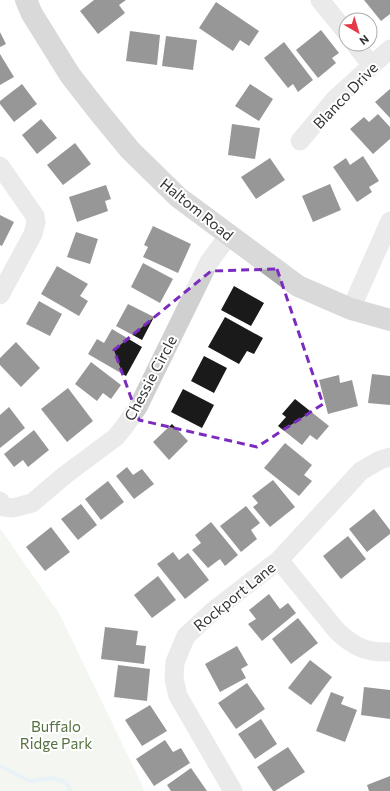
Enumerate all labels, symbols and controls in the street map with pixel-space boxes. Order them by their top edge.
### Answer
north arrow [338,12,378,52]
text: N [357,33,372,48]
street label: Blanco Drive [309,58,381,132]
street label: Haltom Road [157,174,237,244]
street label: Chessie Circle [120,332,180,424]
street label: Rockport Lane [190,558,279,634]
park label: Buffalo Ridge Park [20,717,92,752]

